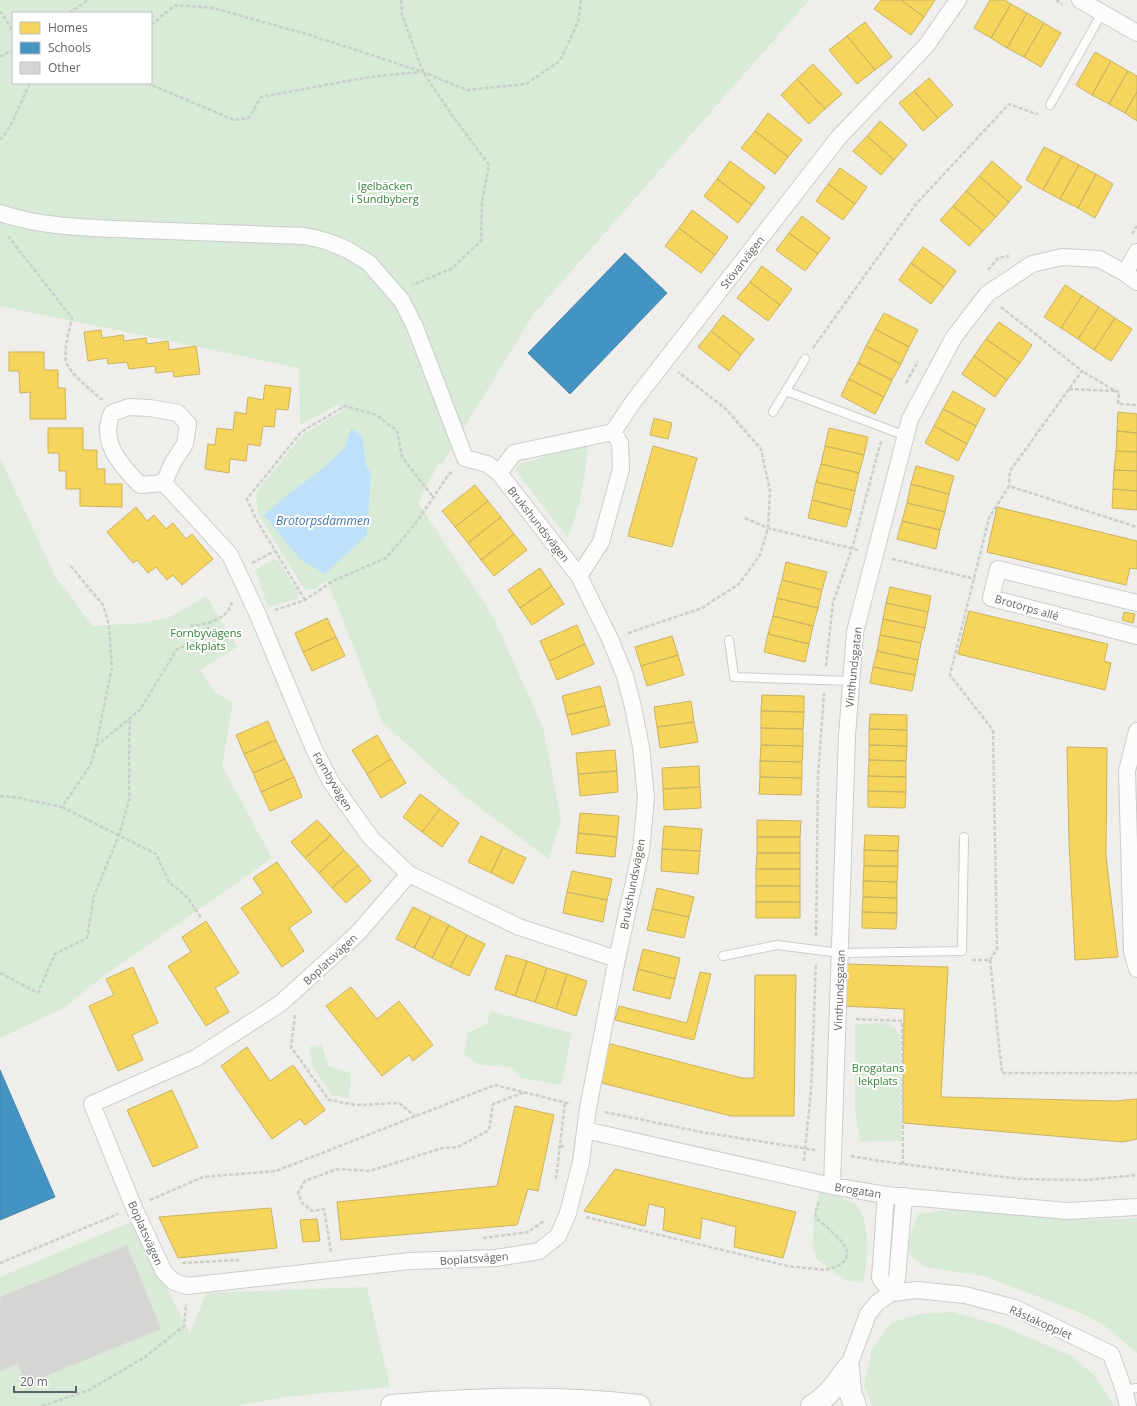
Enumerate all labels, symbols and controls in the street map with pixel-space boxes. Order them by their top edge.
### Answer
legend [12,12,152,84]
text: Homes [48,19,88,36]
text: Schools [48,39,91,56]
text: Other [48,59,81,76]
park label: Igelbäcken i Sundbyberg [351,178,419,206]
street label: Stövarvägen [717,232,767,292]
street label: Brukshundsvägen [505,483,573,565]
water label: Brotorpsdammen [276,512,370,529]
street label: Brotorps allé [993,591,1061,623]
park label: Fornbyvägens lekplats [170,625,242,653]
street label: Vinthundsgatan [841,626,865,708]
street label: Fornbyvägen [310,749,356,813]
street label: Brukshundsvägen [616,837,648,931]
street label: Boplatsvägen [300,930,360,988]
street label: Vinthundsgatan [830,949,848,1031]
park label: Brogatans lekplats [852,1060,904,1088]
street label: Brogatan [834,1179,882,1201]
street label: Boplatsvägen [125,1198,167,1268]
street label: Boplatsvägen [439,1248,509,1268]
street label: Råstakopplet [1007,1302,1075,1342]
scale bar [14,1368,76,1394]
text: 20 m [20,1373,48,1390]

